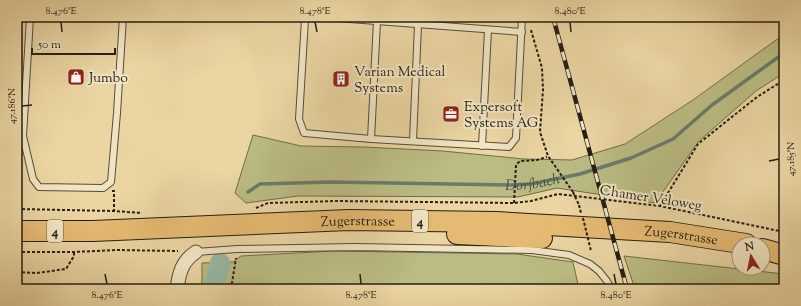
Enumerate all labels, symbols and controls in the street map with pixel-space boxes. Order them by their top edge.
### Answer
text: 8.476°E [45,4,77,19]
text: 8.478°E [299,4,331,19]
text: 8.480°E [554,4,586,19]
scale bar [32,30,115,56]
text: 50 m [37,36,61,54]
place label: Varian Medical Systems [354,63,445,99]
shop icon: Jumbo [66,67,86,87]
place label: Jumbo [88,69,128,89]
building icon: Varian Medical Systems [331,69,351,89]
text: 47.186°N [5,88,20,124]
place label: Expersoft Systems AG [464,98,539,134]
office icon: Expersoft Systems AG [441,104,461,124]
text: 47.185°N [784,142,799,176]
water label: Dorfbach [505,169,562,197]
street label: Chamer Veloweg [598,181,703,217]
road number: 4 [412,210,428,232]
street label: Zugerstrasse [320,212,395,233]
road number: 4 [47,220,63,242]
street label: Zugerstrasse [644,223,719,251]
north arrow [731,236,771,276]
text: N [743,238,755,256]
text: 8.476°E [91,288,123,303]
text: 8.478°E [345,288,377,303]
text: 8.480°E [600,288,632,303]

